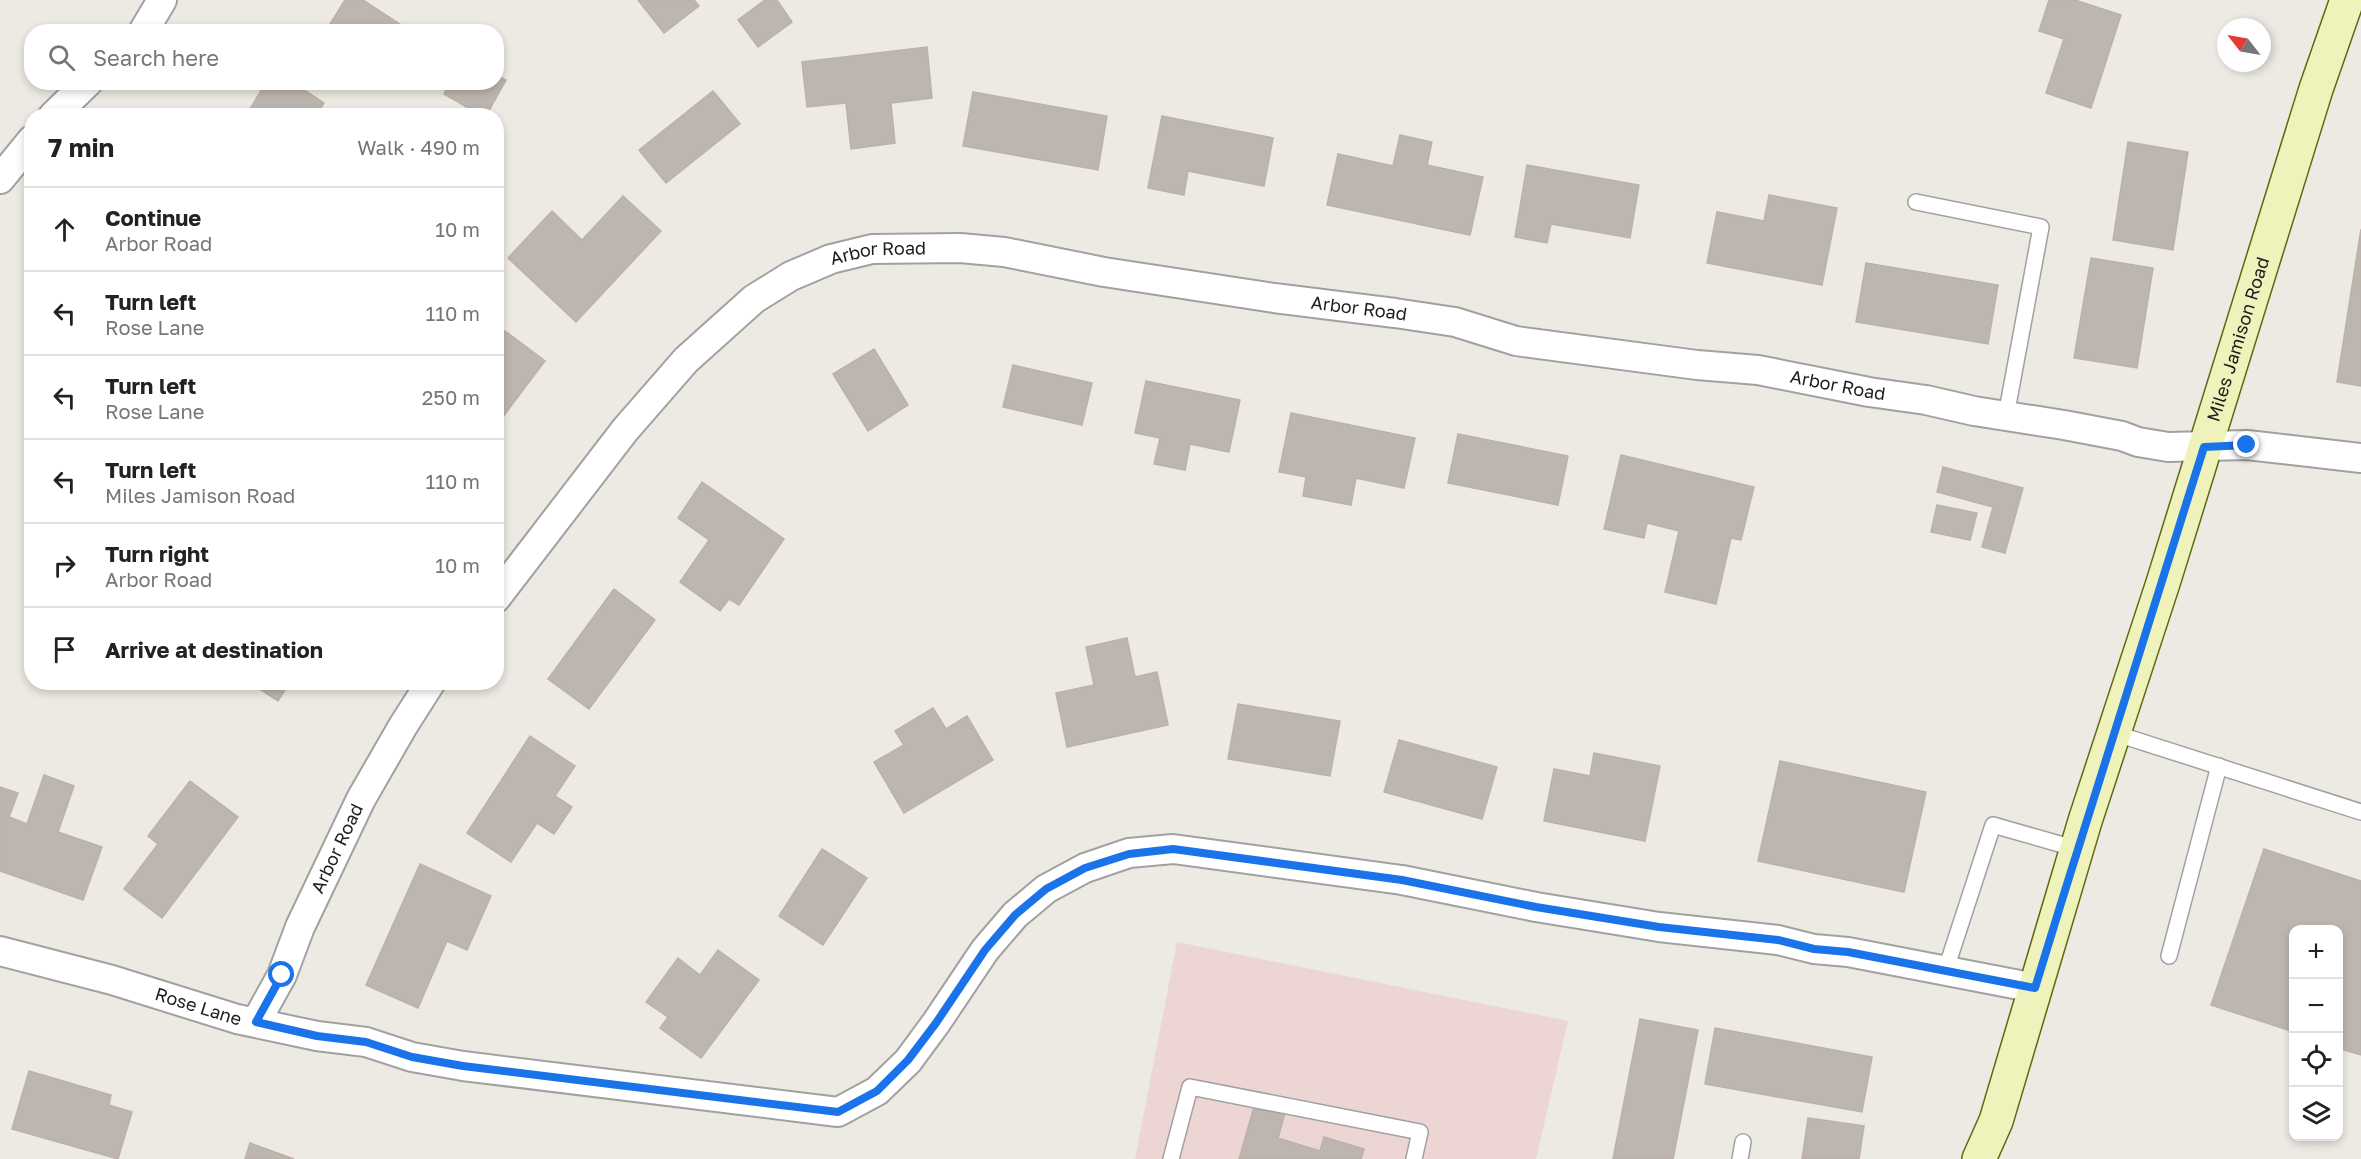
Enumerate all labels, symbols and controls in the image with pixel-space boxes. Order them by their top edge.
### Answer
north arrow [2217,18,2271,72]
search box [24,24,504,90]
icon: search [45,41,78,74]
text: Search here [93,44,219,71]
text: 7 min [48,132,114,163]
text: Walk · 490 m [357,135,480,159]
text: Continue [105,204,201,231]
icon: ahead [48,213,81,246]
text: 10 m [435,217,480,241]
text: Arbor Road [105,231,212,255]
street label: Arbor Road [828,236,926,269]
street label: Miles Jamison Road [2202,254,2273,424]
text: Turn left [105,288,196,315]
street label: Arbor Road [1310,291,1409,325]
icon: left [48,297,81,330]
text: 110 m [426,301,480,325]
text: Rose Lane [105,315,204,339]
street label: Arbor Road [1788,365,1887,404]
text: Turn left [105,372,196,399]
icon: left [48,381,81,414]
text: 250 m [422,385,480,409]
text: Rose Lane [105,399,204,423]
route end [2233,431,2259,457]
text: Turn left [105,456,196,483]
icon: left [48,465,81,498]
text: 110 m [426,469,480,493]
text: Miles Jamison Road [105,483,295,507]
text: Turn right [105,540,209,567]
icon: right [48,549,81,582]
text: 10 m [435,553,480,577]
text: Arbor Road [105,567,212,591]
icon: arrive [48,633,81,666]
text: Arrive at destination [105,636,323,663]
street label: Arbor Road [306,800,367,896]
map controls [2289,925,2343,1141]
button: + [2289,925,2343,979]
route start [268,961,294,987]
button: − [2289,979,2343,1033]
street label: Rose Lane [152,982,245,1030]
button: locate [2289,1033,2343,1087]
button: layers [2289,1087,2343,1141]

